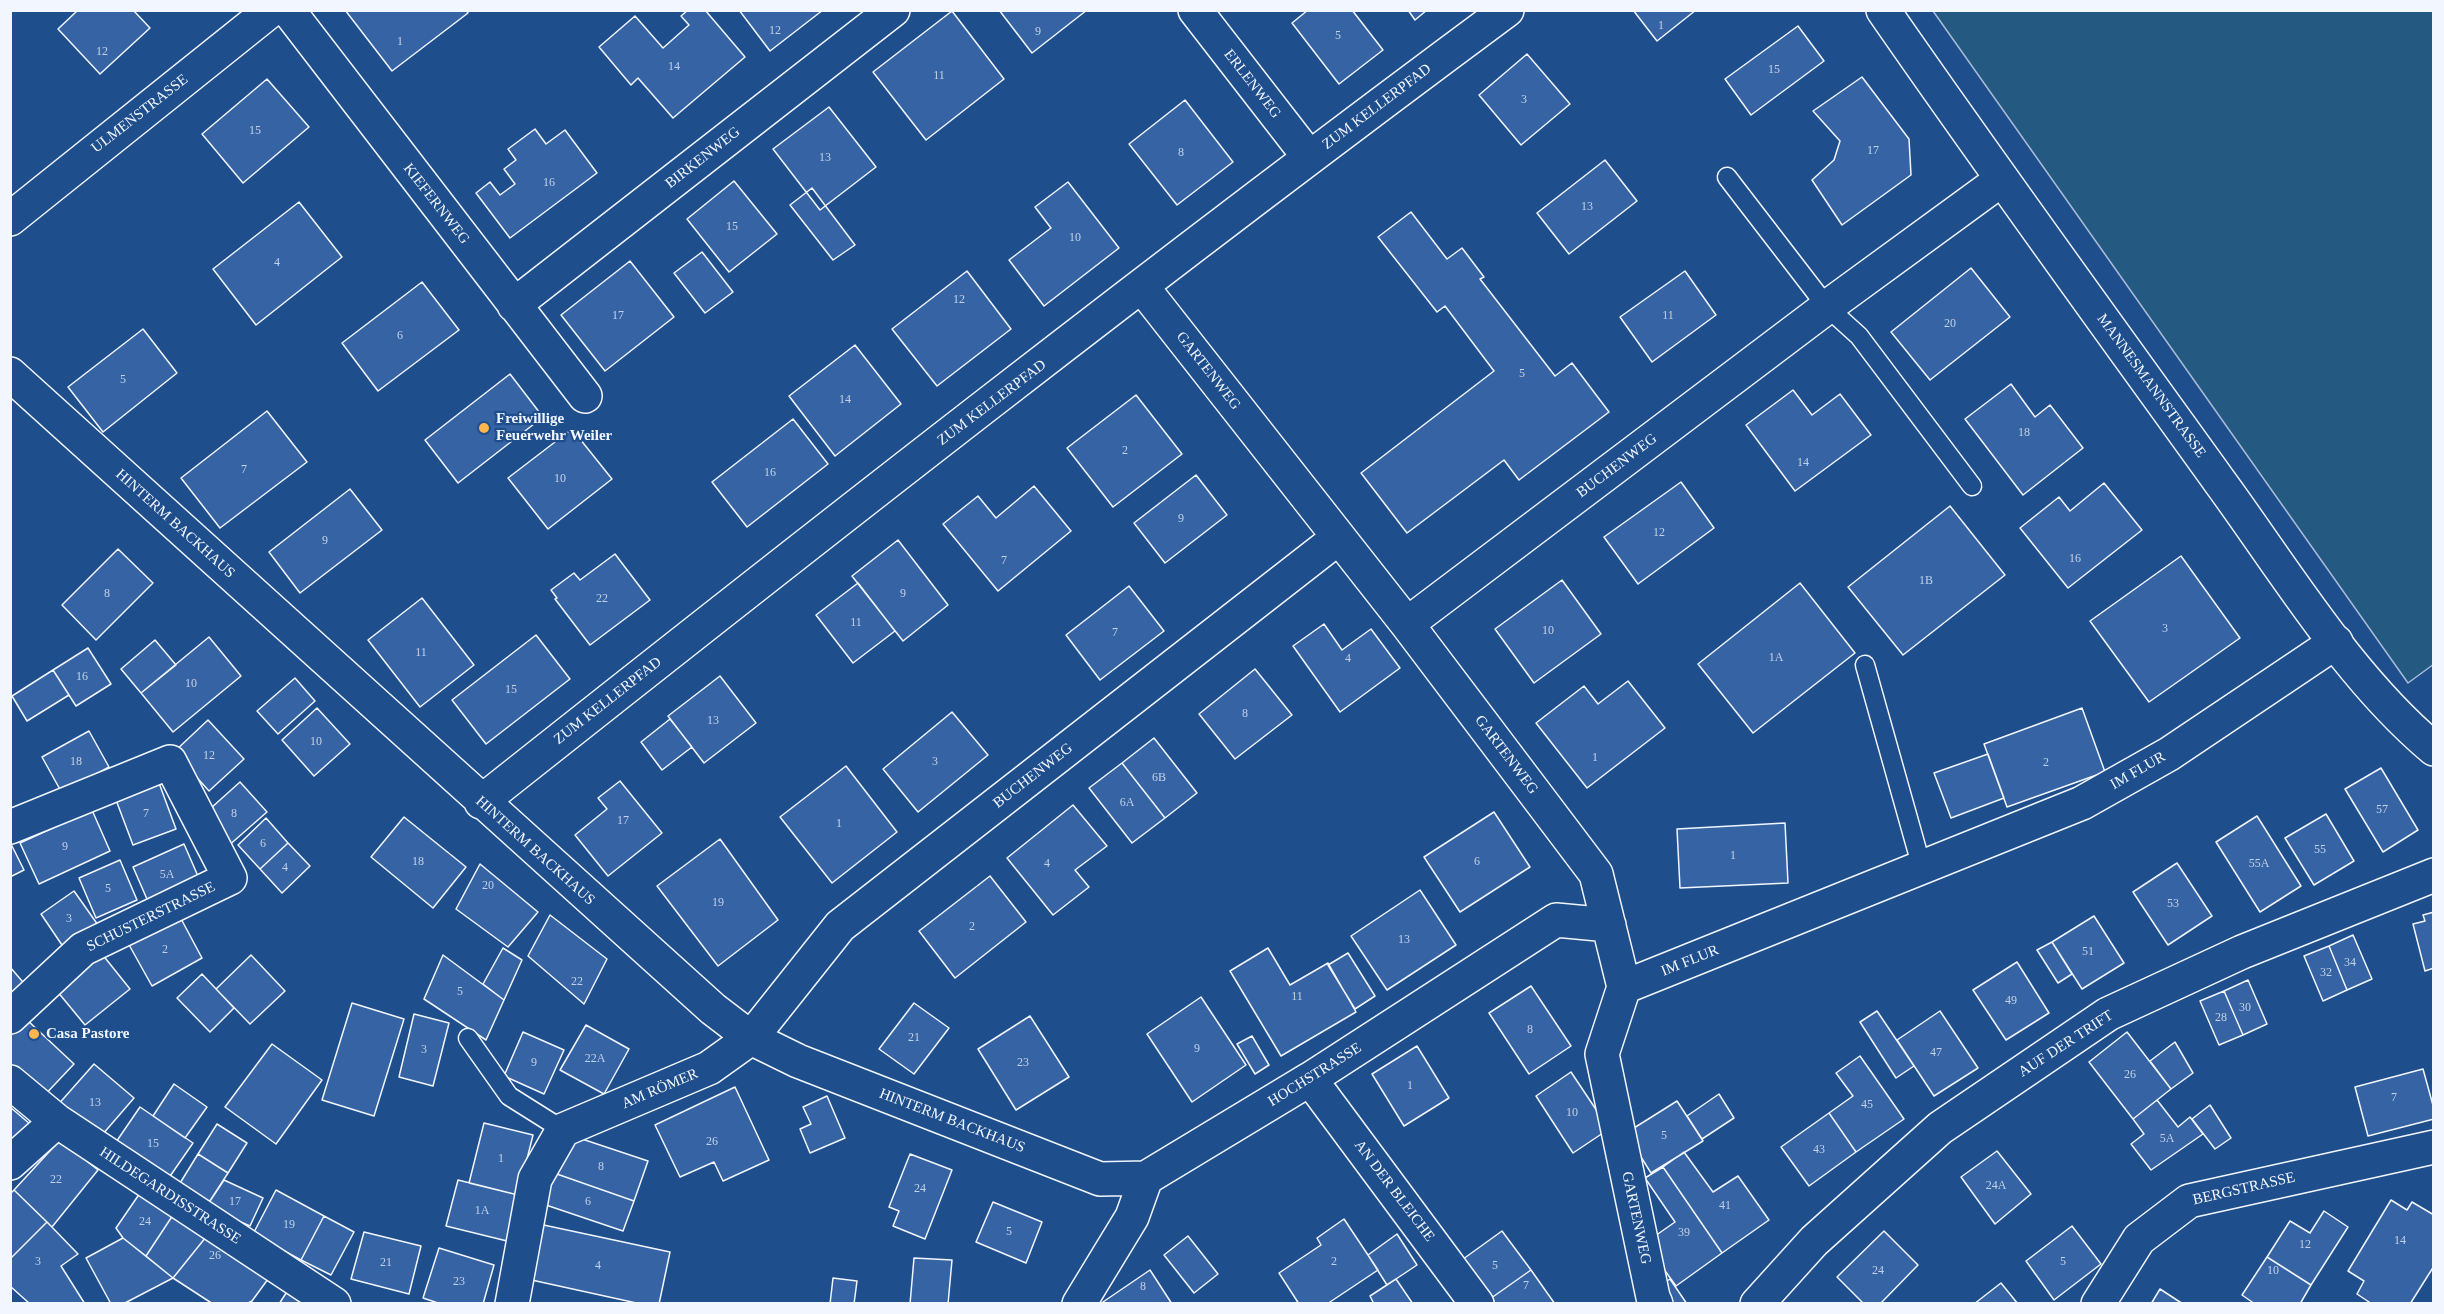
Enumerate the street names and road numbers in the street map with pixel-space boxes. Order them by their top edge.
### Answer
street label: ERLENWEG [1220,46,1284,122]
street label: ZUM KELLERPFAD [1319,60,1435,154]
street label: ULMENSTRASSE [88,71,192,157]
street label: BIRKENWEG [662,123,744,193]
street label: KIEFERNWEG [399,160,473,248]
street label: MANNESMANNSTRASSE [2093,311,2209,461]
street label: GARTENWEG [1172,328,1244,414]
street label: ZUM KELLERPFAD [934,356,1050,450]
street label: BUCHENWEG [1573,430,1661,502]
street label: HINTERM BACKHAUS [112,466,238,582]
street label: ZUM KELLERPFAD [551,653,665,749]
street label: GARTENWEG [1471,712,1541,798]
street label: BUCHENWEG [990,739,1076,813]
street label: IM FLUR [2107,748,2169,794]
street label: HINTERM BACKHAUS [472,793,598,909]
street label: SCHUSTERSTRASSE [84,878,218,956]
street label: IM FLUR [1659,941,1721,981]
street label: AUF DER TRIFT [2015,1007,2117,1081]
street label: HOCHSTRASSE [1265,1039,1365,1111]
street label: AM RÖMER [619,1065,701,1113]
street label: HINTERM BACKHAUS [877,1085,1027,1157]
street label: AN DER BLEICHE [1350,1137,1438,1245]
street label: HILDEGARDISSTRASSE [96,1144,244,1248]
street label: BERGSTRASSE [2191,1169,2297,1209]
street label: GARTENWEG [1617,1170,1655,1266]

